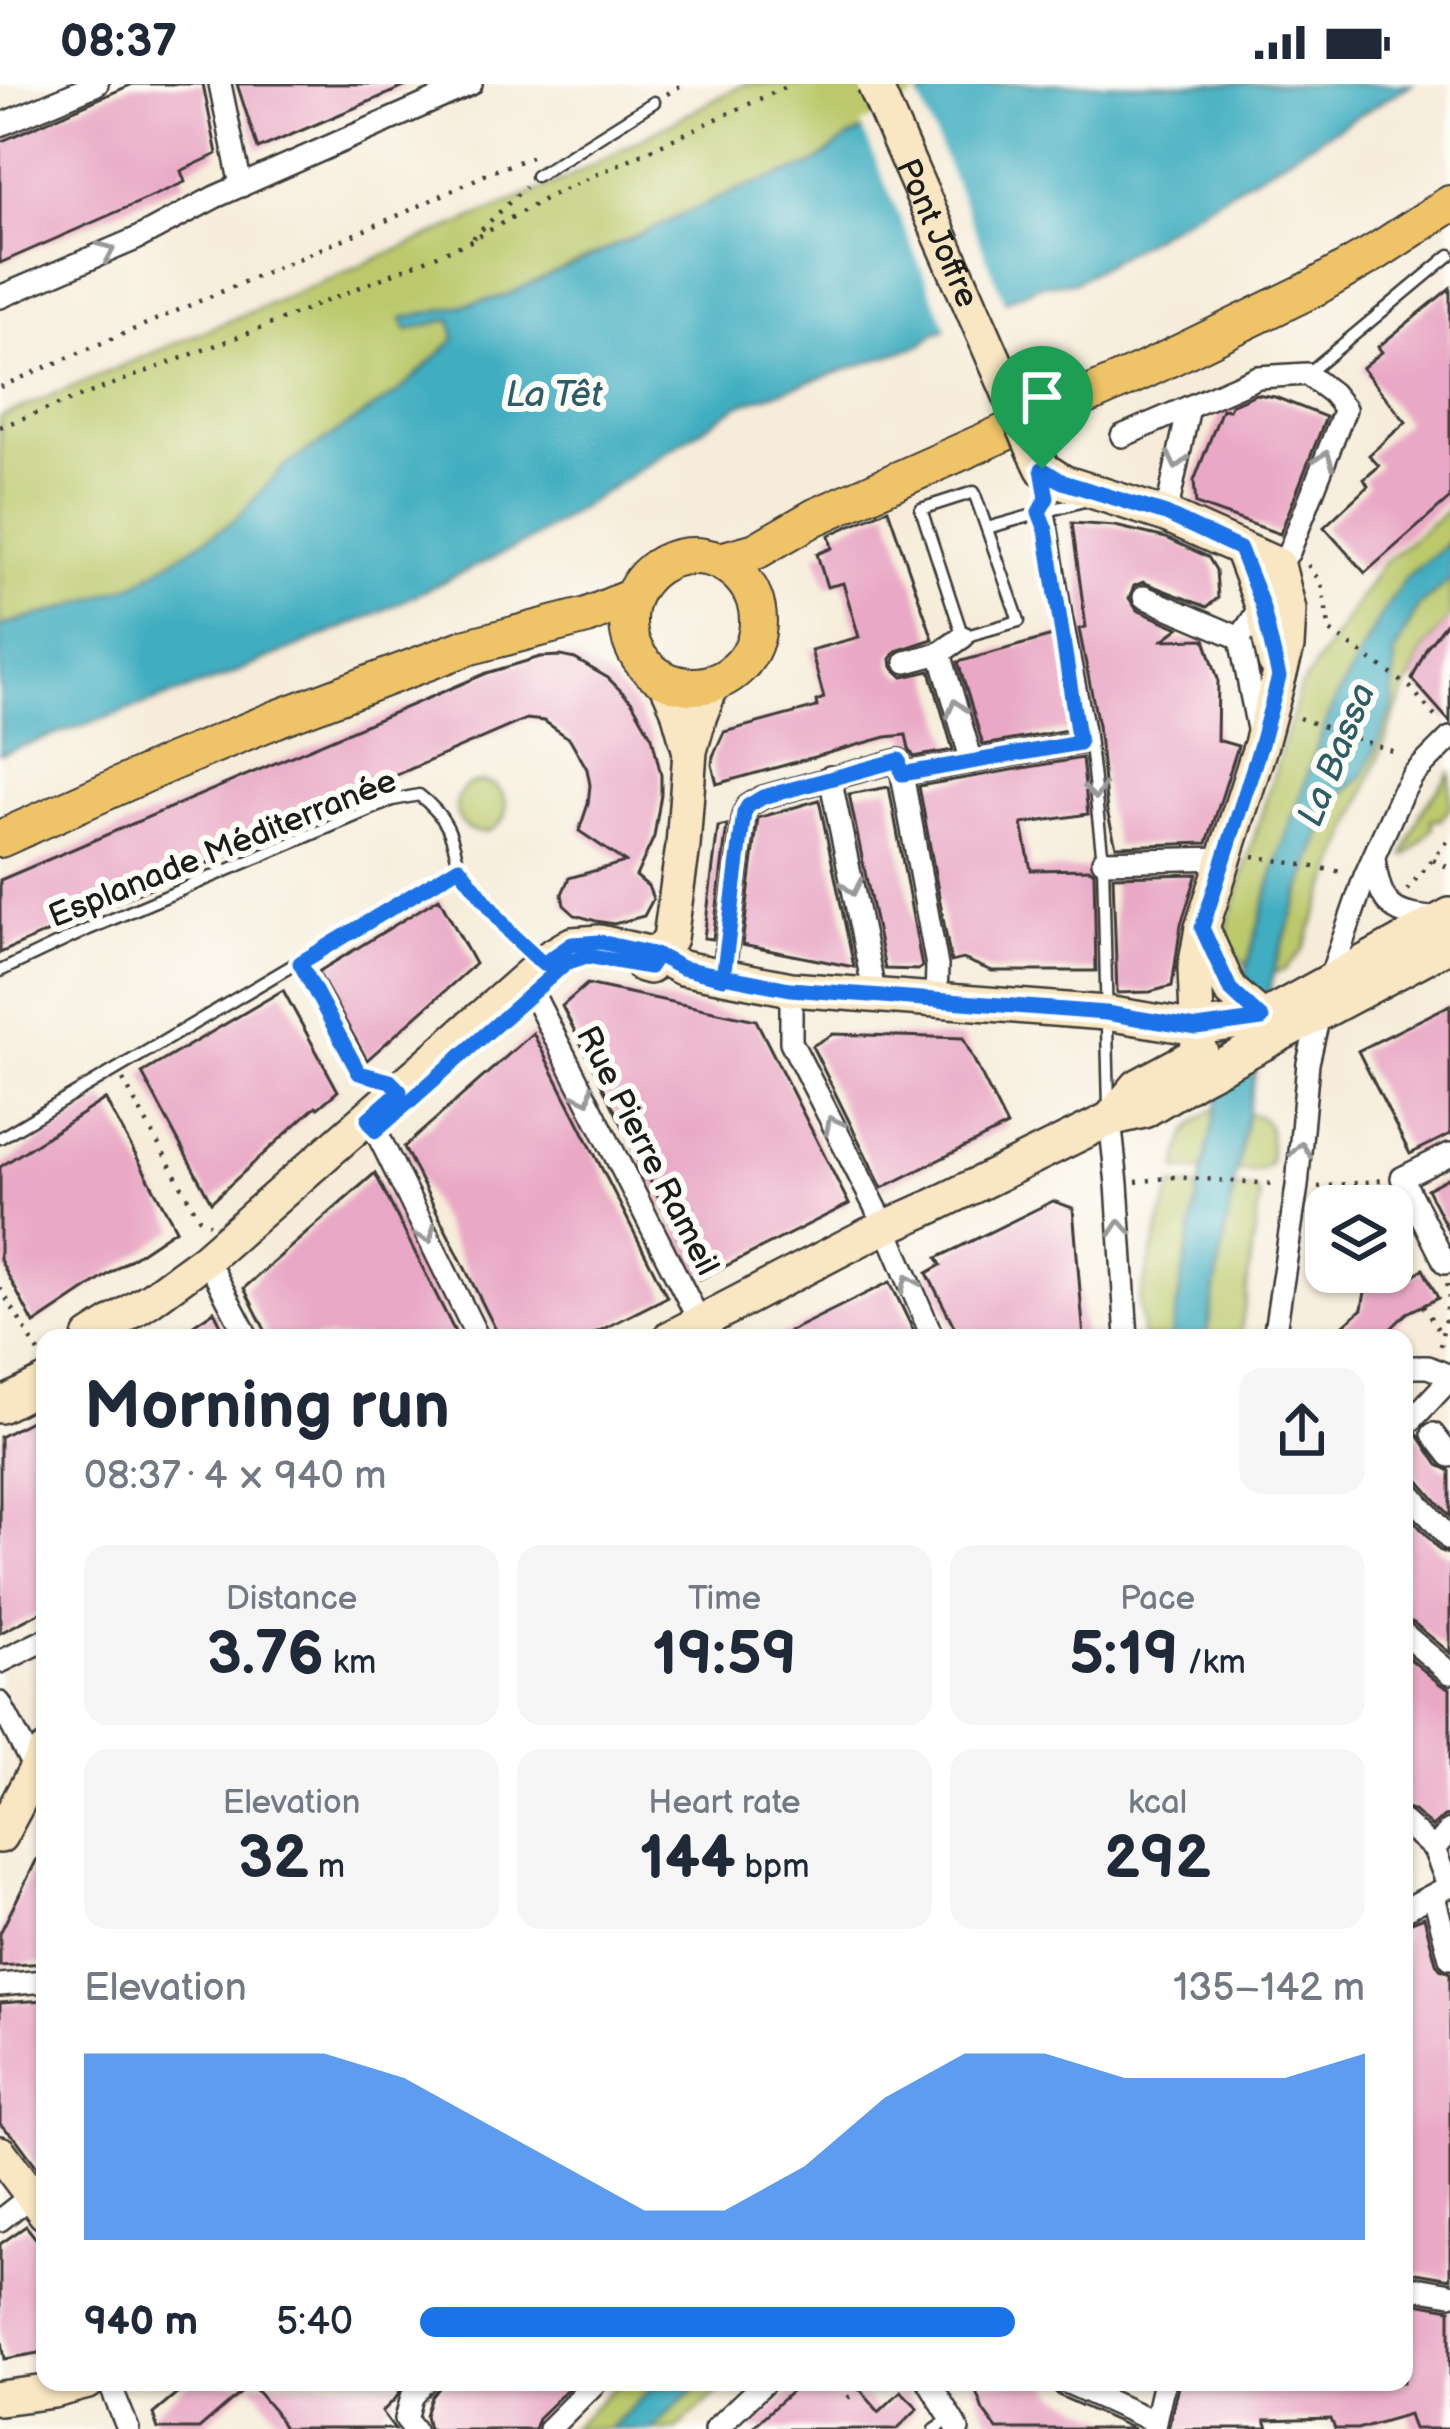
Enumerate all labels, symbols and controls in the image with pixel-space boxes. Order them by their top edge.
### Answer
text: 08:37 [60,15,177,70]
street label: Pont Joffre [887,153,987,314]
one-way arrow [96,241,117,265]
pin [991,346,1093,469]
icon: arrive [1009,364,1075,430]
water label: La Têt [506,374,603,417]
one-way arrow [1165,450,1190,470]
one-way arrow [1311,450,1336,471]
water label: La Bassa [1289,677,1385,833]
one-way arrow [945,698,970,719]
street label: Esplanade Méditerranée [43,761,402,937]
one-way arrow [1082,782,1107,801]
one-way arrow [839,876,864,896]
street label: Rue Pierre Rameil [567,1020,727,1282]
one-way arrow [570,1084,594,1105]
one-way arrow [823,1115,847,1136]
one-way arrow [1288,1140,1313,1159]
map controls [1305,1185,1413,1293]
button: layers [1305,1185,1413,1293]
one-way arrow [1107,1218,1133,1237]
one-way arrow [413,1222,436,1244]
one-way arrow [900,1274,924,1295]
text: Morning run [84,1368,450,1447]
button: share [1239,1368,1365,1494]
text: 08:37 · 4 × 940 m [84,1453,387,1500]
text: Distance [226,1579,357,1619]
text: Time [688,1579,761,1619]
text: Pace [1120,1579,1195,1619]
text: 3.76 [207,1619,324,1691]
text: 19:59 [652,1619,797,1691]
text: 5:19 [1069,1619,1179,1691]
text: km [324,1643,376,1683]
text: /km [1179,1643,1246,1683]
text: Elevation [223,1783,360,1823]
text: Heart rate [648,1783,801,1823]
text: kcal [1128,1783,1187,1823]
text: 32 [238,1823,309,1895]
text: 144 [640,1823,736,1895]
text: 292 [1104,1823,1211,1895]
text: m [309,1847,345,1887]
text: bpm [736,1847,809,1887]
text: Elevation [84,1965,247,2012]
text: 135–142 m [1173,1965,1365,2012]
text: 940 m [84,2299,198,2346]
text: 5:40 [276,2299,353,2346]

